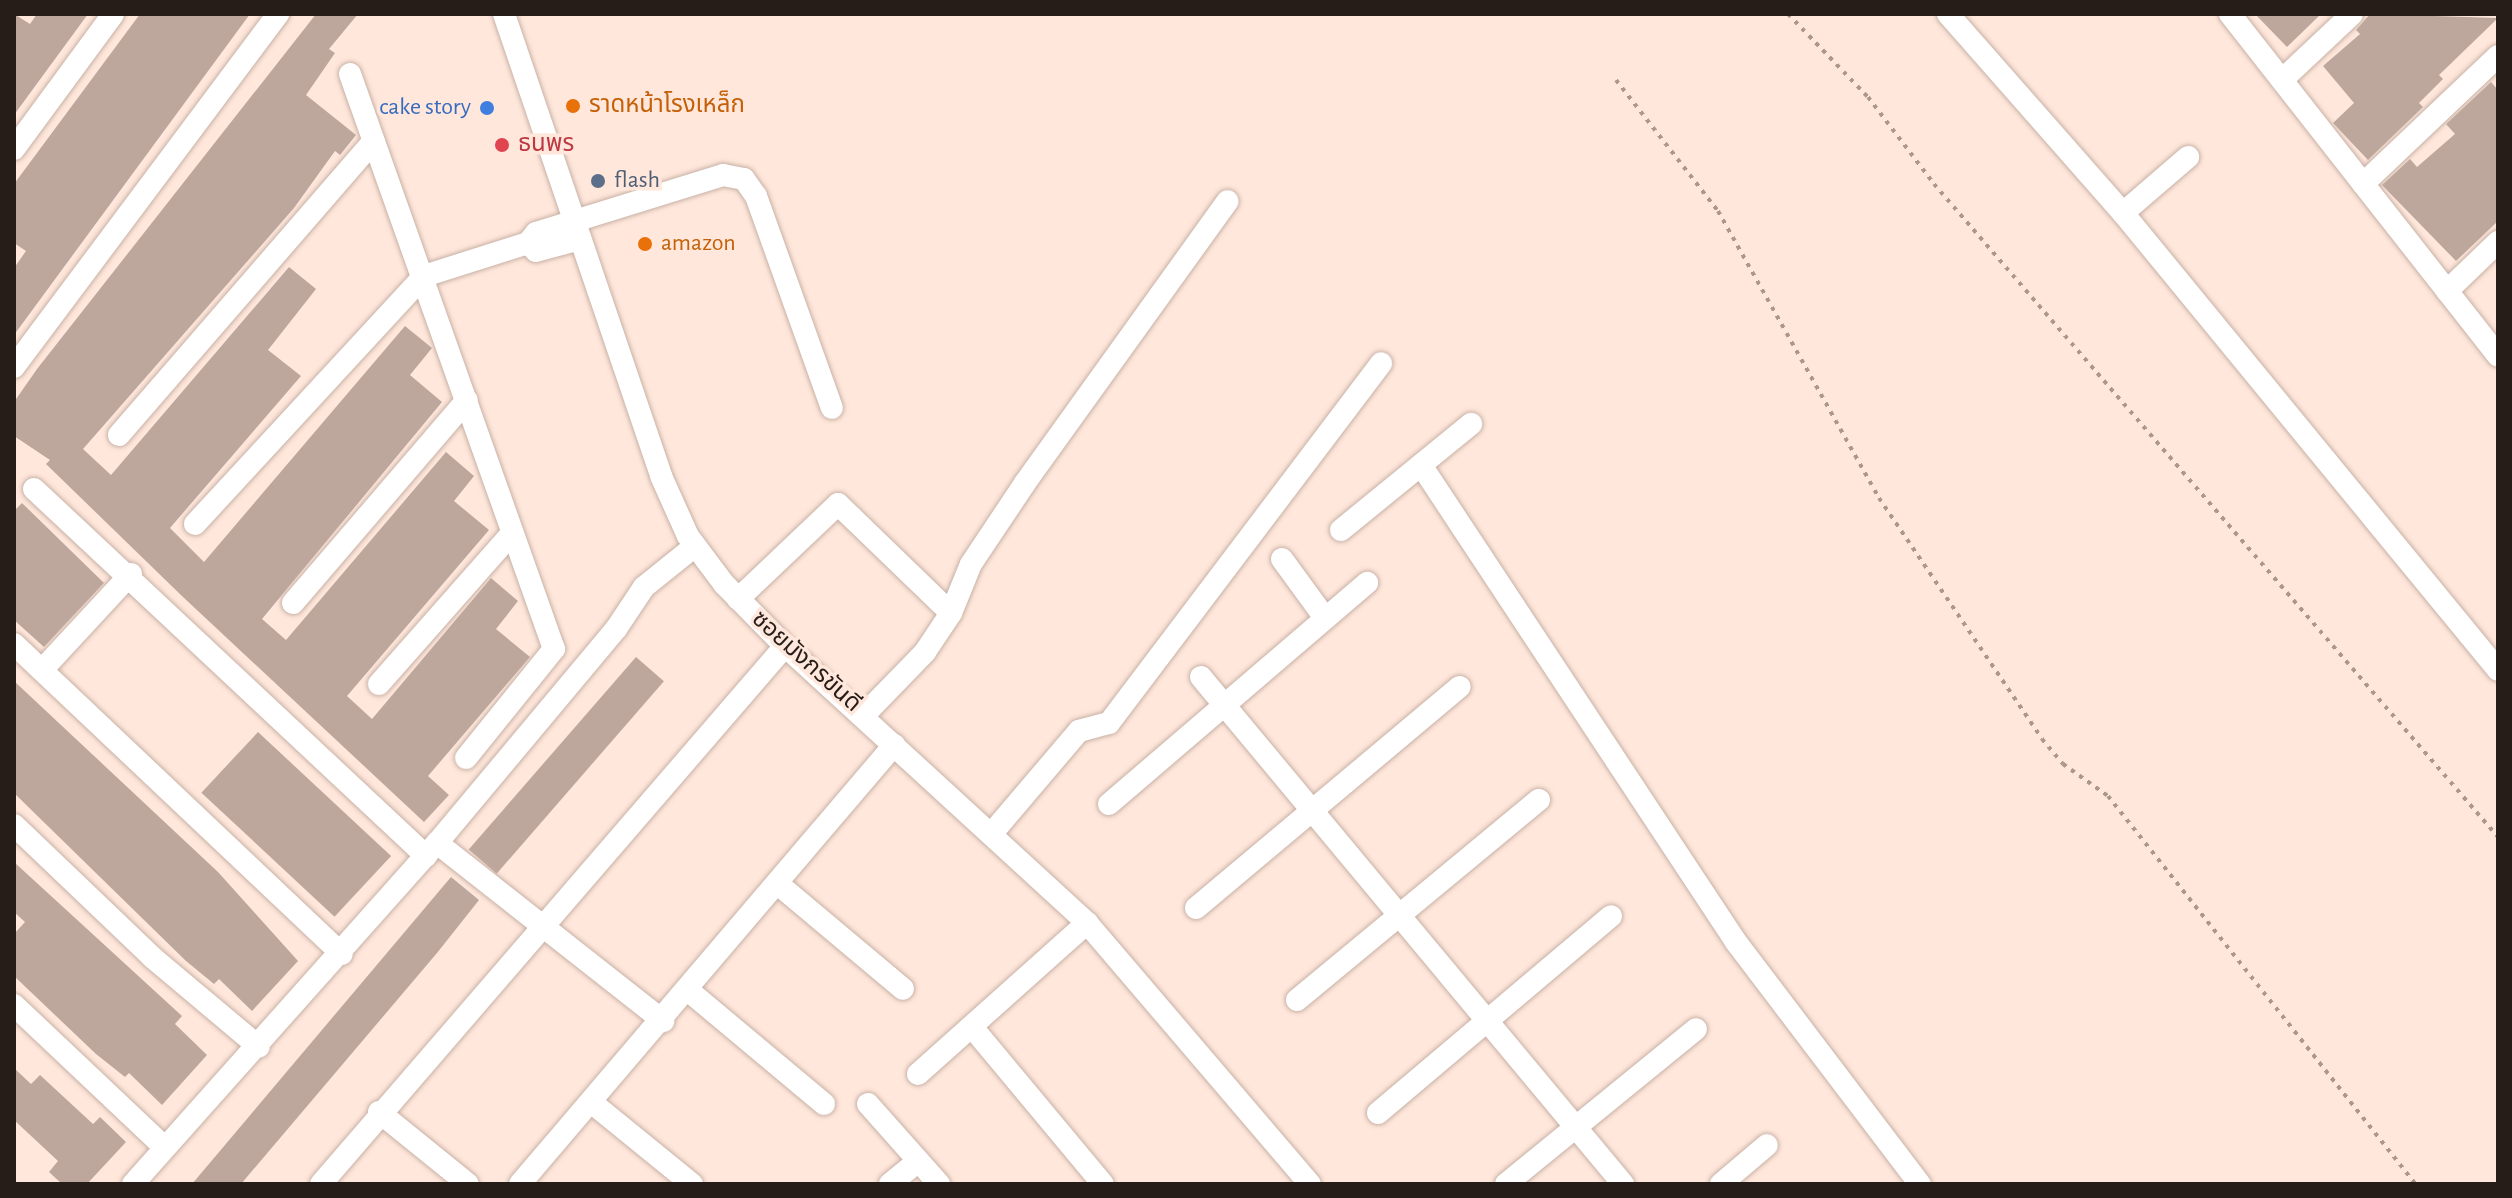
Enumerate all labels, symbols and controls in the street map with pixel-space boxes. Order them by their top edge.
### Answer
place label: ราดหน้าโรงเหล็ก [589,92,745,120]
place label: cake story [379,94,471,122]
marker: ราดหน้าโรงเหล็ก [564,97,582,115]
marker: cake story [478,99,496,117]
place label: ธนพร [518,131,574,159]
marker: ธนพร [493,136,511,154]
place label: flash [614,167,660,195]
marker: flash [589,172,607,190]
place label: amazon [661,230,736,258]
marker: amazon [636,235,654,253]
street label: ซอยมังกรขันดี [745,605,867,719]

